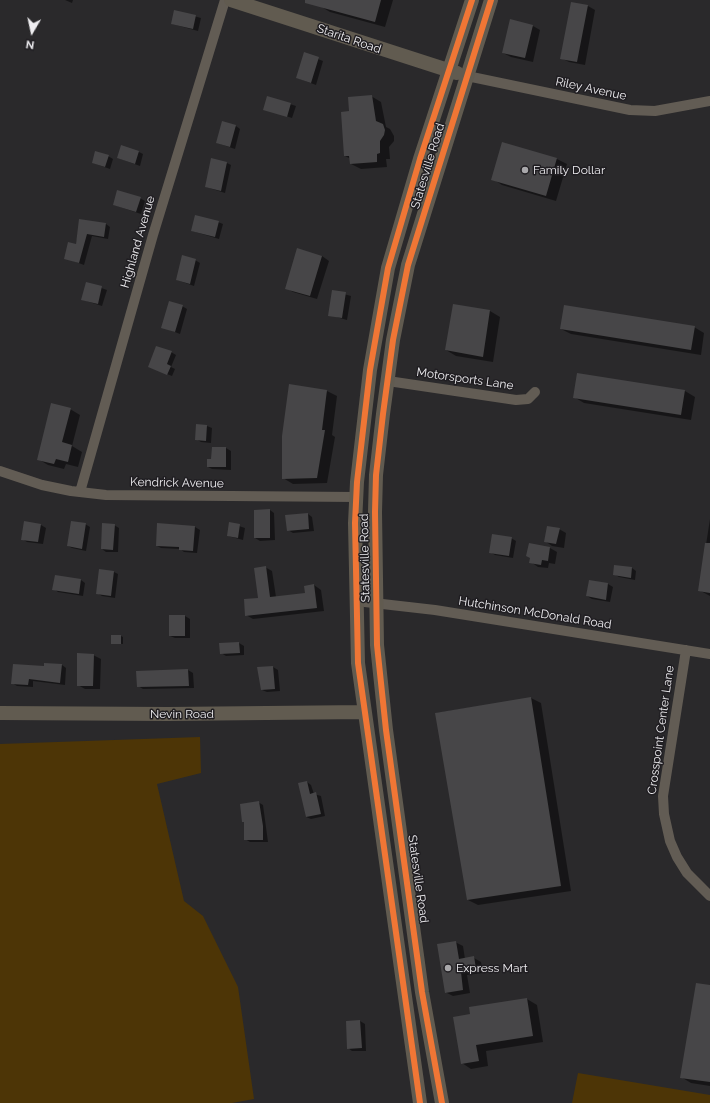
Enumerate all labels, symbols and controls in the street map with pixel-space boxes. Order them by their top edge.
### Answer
north arrow [12,12,52,52]
street label: Starita Road [315,21,383,57]
text: N [25,37,35,51]
street label: Riley Avenue [554,74,628,104]
street label: Statesville Road [408,121,448,211]
place label: Family Dollar [533,163,605,177]
marker: Family Dollar [520,165,530,175]
street label: Highland Avenue [118,194,158,290]
street label: Motorsports Lane [416,365,514,393]
street label: Kendrick Avenue [130,475,224,491]
street label: Statesville Road [357,514,373,602]
street label: Hutchinson McDonald Road [457,594,613,632]
street label: Crosspoint Center Lane [645,665,677,795]
street label: Nevin Road [150,707,214,721]
street label: Statesville Road [405,834,431,924]
place label: Express Mart [456,961,528,975]
marker: Express Mart [443,963,453,973]

